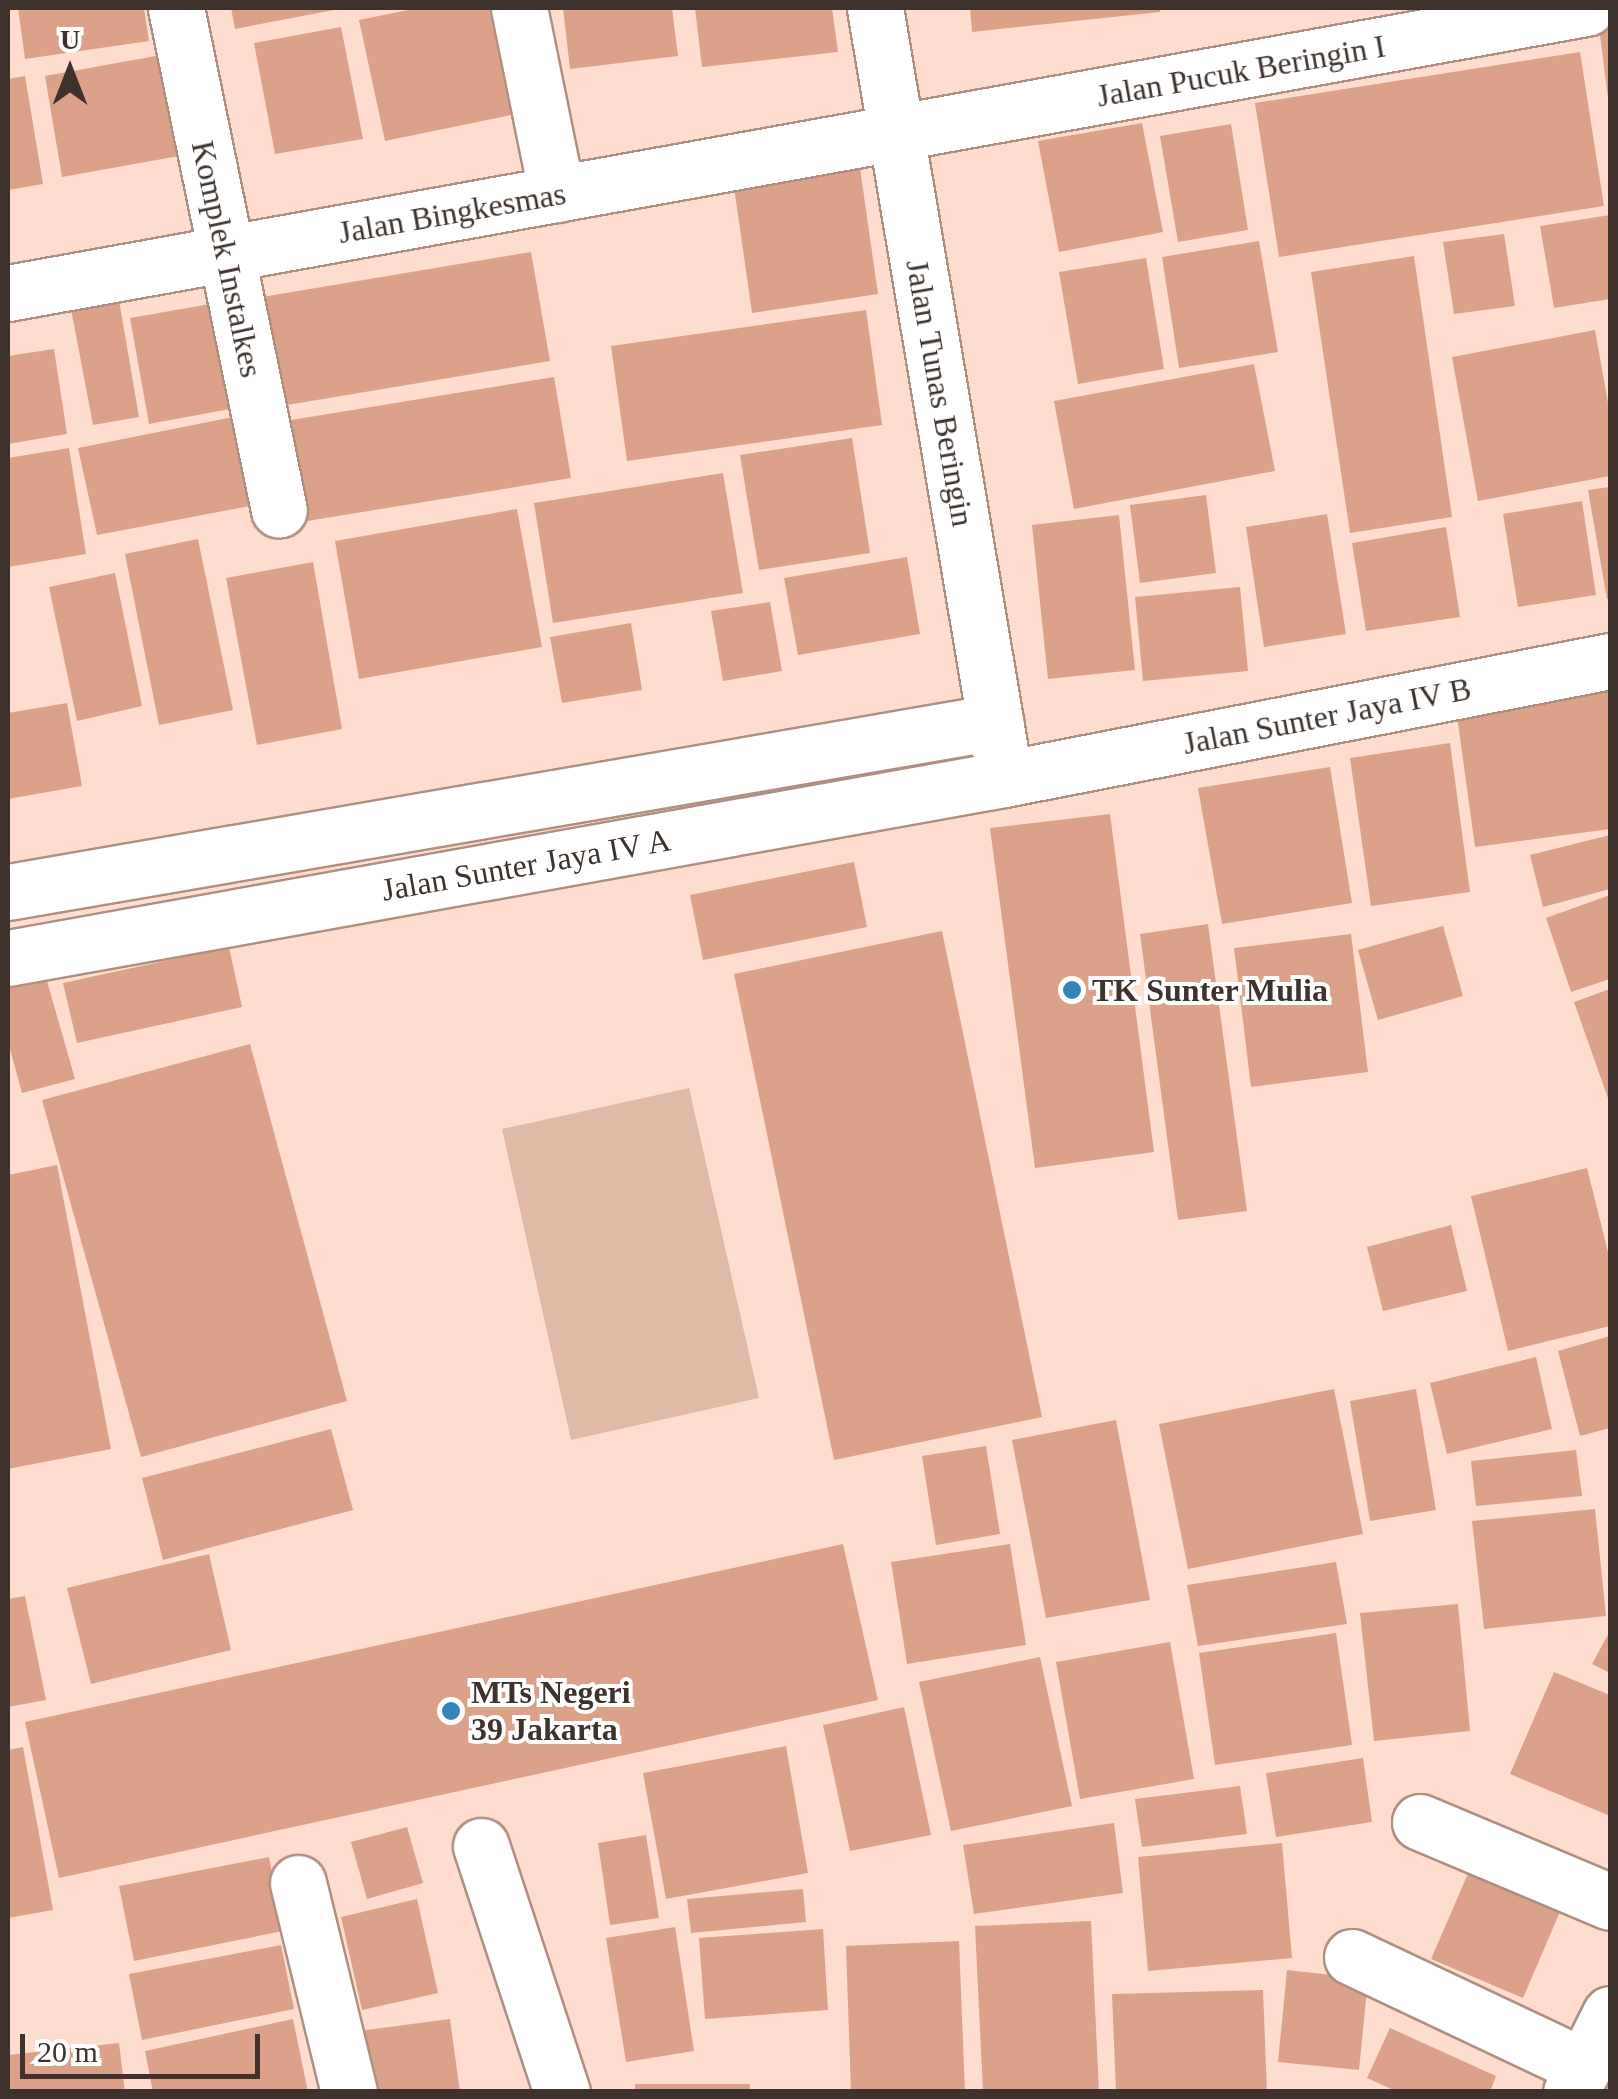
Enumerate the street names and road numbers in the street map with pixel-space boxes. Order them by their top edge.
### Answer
street label: Jalan Pucuk Beringin I [1094,27,1388,115]
street label: Komplek Instalkes [183,137,271,381]
street label: Jalan Bingkesmas [335,174,569,252]
street label: Jalan Tunas Beringin [898,256,982,530]
street label: Jalan Sunter Jaya IV B [1179,669,1475,763]
street label: Jalan Sunter Jaya IV A [377,820,675,910]

